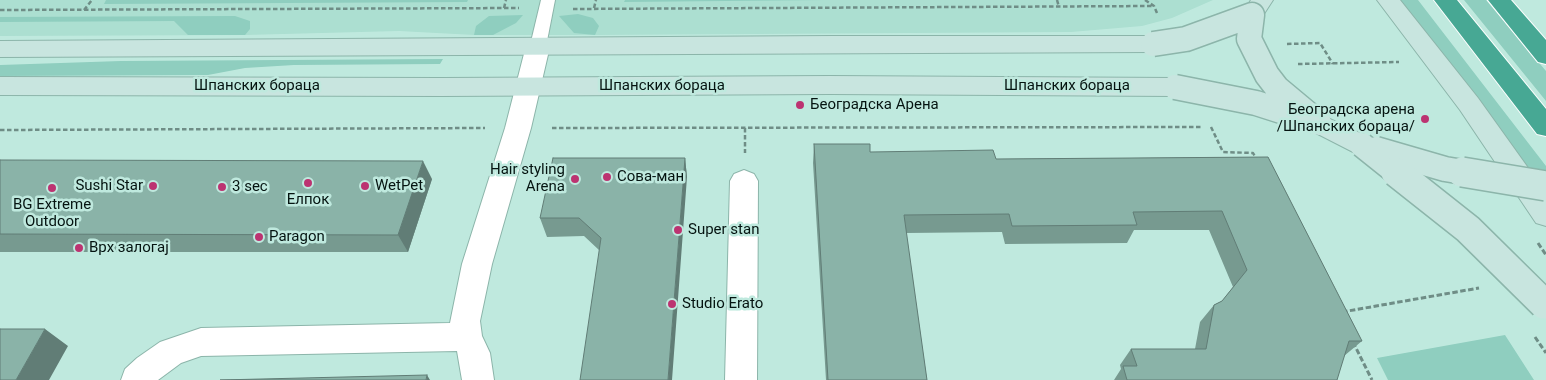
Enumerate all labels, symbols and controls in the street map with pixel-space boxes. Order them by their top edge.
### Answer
street label: Шпанских бораца [194,77,320,95]
street label: Шпанских бораца [599,77,725,95]
street label: Шпанских бораца [1004,77,1130,95]
place label: Београдска Арена [810,96,939,114]
marker: Београдска Арена [794,99,806,111]
place label: Београдска арена /Шпанских бораца/ [1277,101,1415,136]
marker: Београдска арена /Шпанских бораца/ [1419,113,1431,125]
place label: Hair styling Arena [490,161,565,196]
place label: Сова-ман [617,168,684,186]
marker: Сова-ман [601,171,613,183]
marker: Hair styling Arena [569,173,581,185]
place label: Sushi Star [75,177,143,195]
marker: Елпок [302,177,314,189]
place label: WetPet [375,177,423,195]
place label: 3 sec [232,178,268,196]
marker: Sushi Star [147,180,159,192]
marker: WetPet [359,180,371,192]
marker: 3 sec [216,181,228,193]
marker: BG Extreme Outdoor [46,182,58,194]
place label: Елпок [287,191,329,209]
place label: BG Extreme Outdoor [13,196,91,231]
place label: Super stan [688,221,759,239]
marker: Super stan [672,224,684,236]
place label: Paragon [269,228,325,246]
marker: Paragon [253,231,265,243]
place label: Врх залогај [89,239,169,257]
marker: Врх залогај [73,242,85,254]
place label: Studio Erato [682,295,763,313]
marker: Studio Erato [666,298,678,310]

